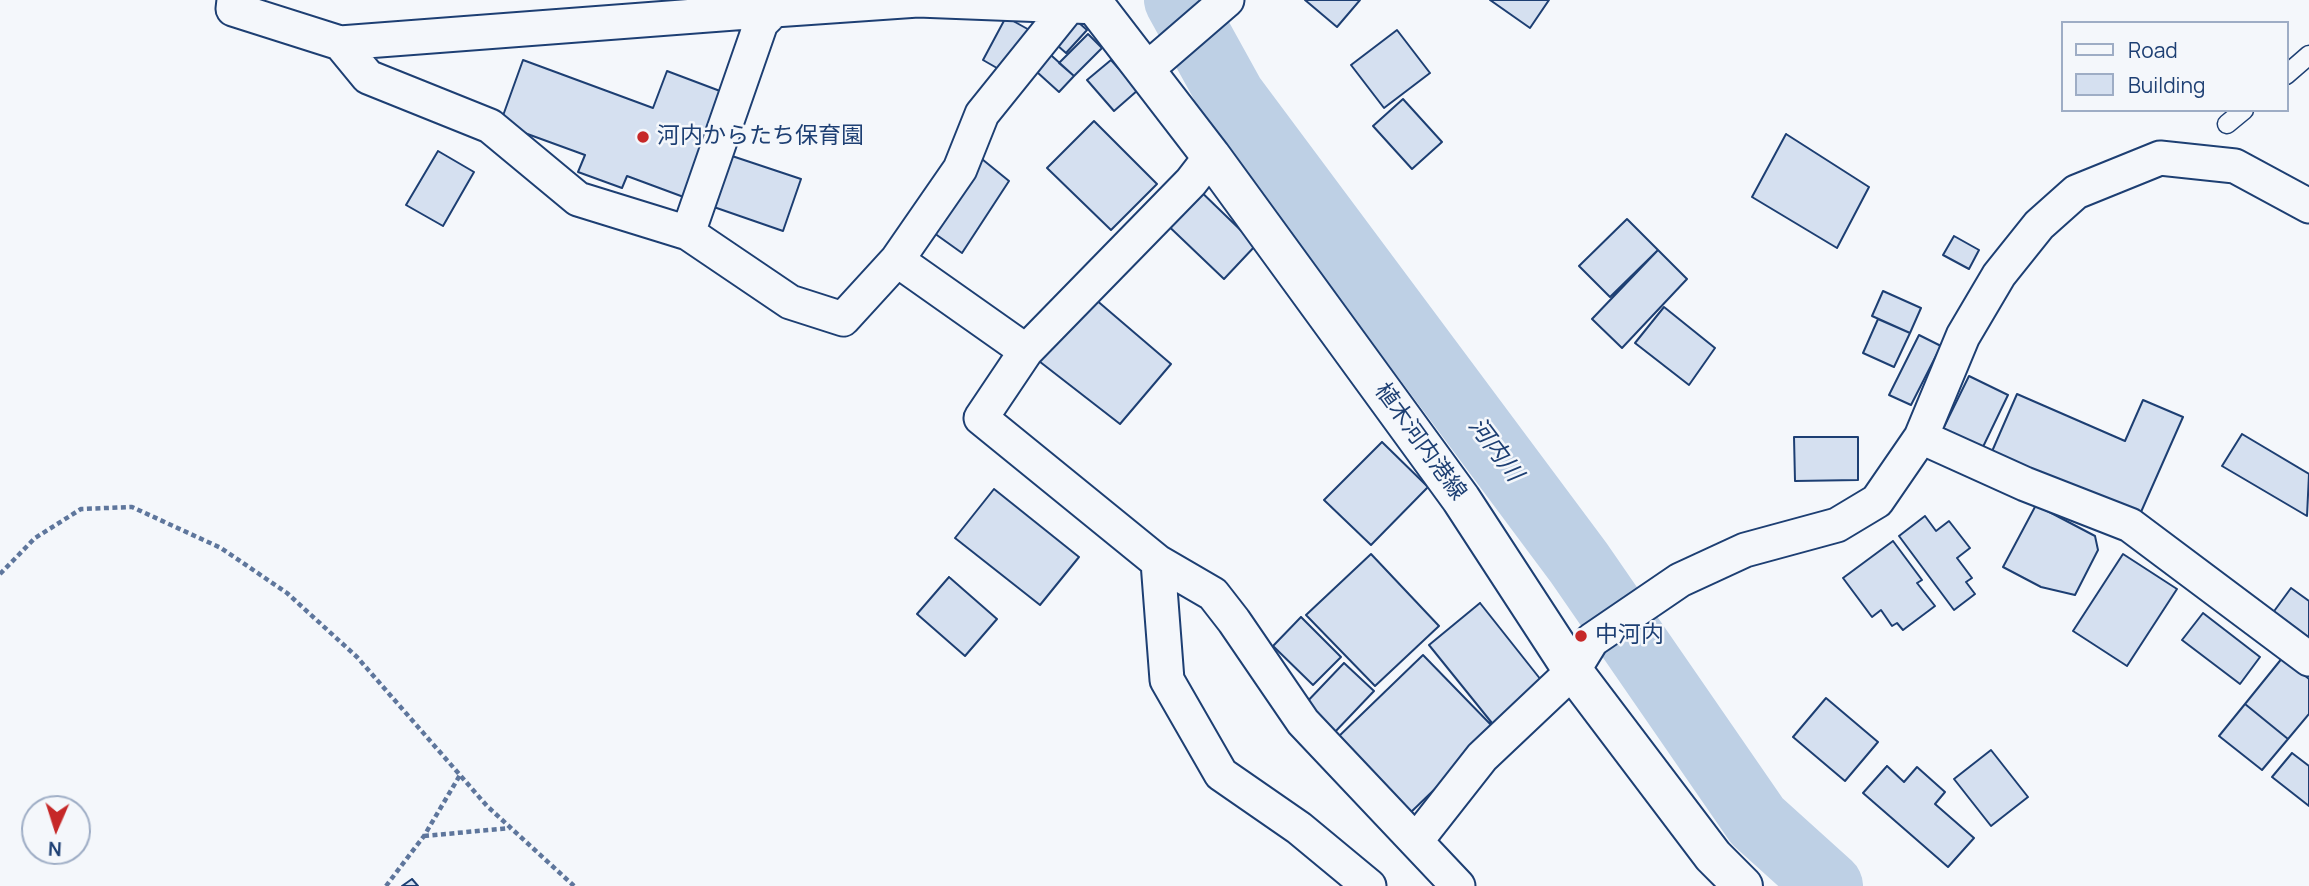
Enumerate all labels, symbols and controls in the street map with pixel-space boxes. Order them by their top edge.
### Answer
legend [2060,21,2288,112]
text: Road [2128,36,2178,64]
text: Building [2128,71,2205,99]
place label: 河内からたち保育園 [657,123,864,151]
marker: 河内からたち保育園 [635,129,651,145]
street label: 植木河内港線 [1368,378,1472,506]
water label: 河内川 [1462,413,1528,487]
place label: 中河内 [1595,622,1664,650]
marker: 中河内 [1573,628,1589,644]
north arrow [21,795,91,865]
text: N [48,836,63,862]

